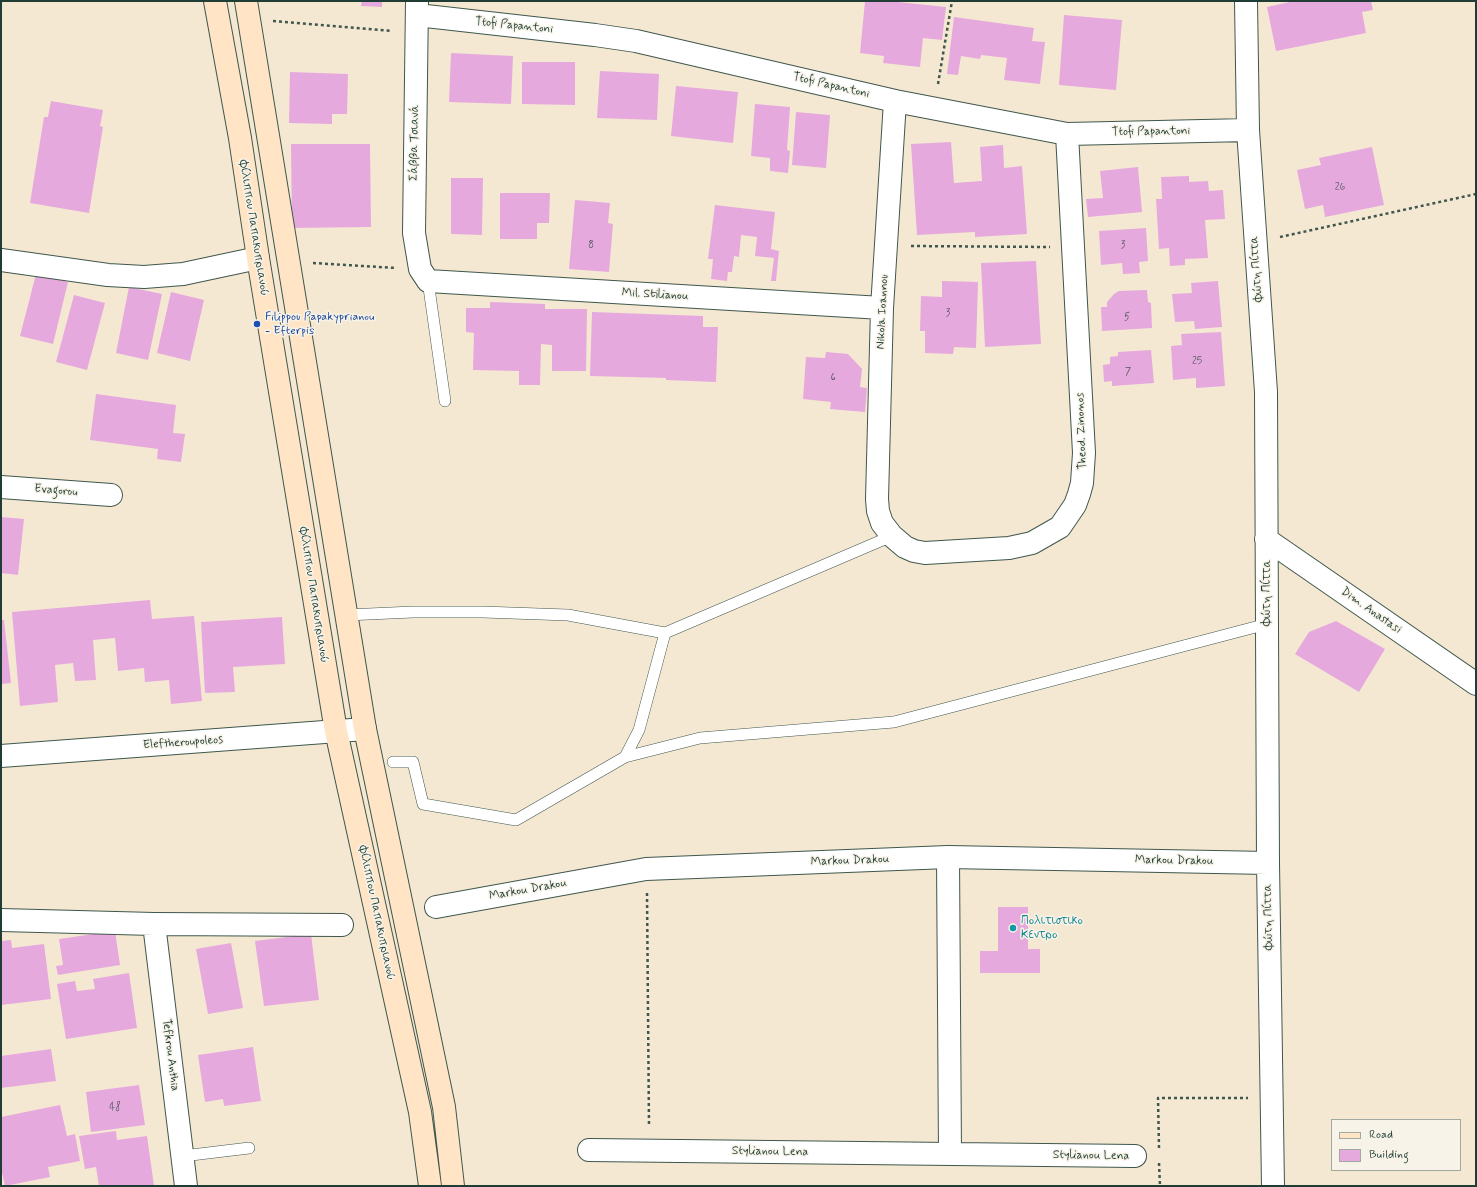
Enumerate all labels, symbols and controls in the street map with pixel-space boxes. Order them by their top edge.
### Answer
street label: Ttofi Papantoni [474,15,554,37]
street label: Ttofi Papantoni [791,70,871,102]
street label: Σάββα Τσιανά [407,105,423,181]
street label: Ttofi Papantoni [1112,124,1190,140]
street label: Φίλιππου Παπακυπριανού [235,159,271,297]
house number: 26 [1335,182,1345,194]
street label: Φώτη Πίττα [1248,236,1266,302]
house number: 8 [588,240,594,252]
house number: 3 [1121,240,1125,252]
street label: Nikola Ioannou [874,274,892,350]
street label: Mil. Stilianou [621,286,689,304]
house number: 3 [946,308,950,320]
place label: Filippou Papakyprianou - Efterpis [265,310,374,338]
house number: 5 [1124,312,1130,324]
marker: Filippou Papakyprianou - Efterpis [252,319,262,329]
house number: 25 [1192,356,1202,368]
house number: 7 [1125,367,1131,379]
house number: 6 [830,372,836,384]
street label: Theod. Zinonos [1073,392,1091,470]
street label: Evagorou [34,482,78,500]
street label: Φίλιππου Παπακυπριανού [295,526,331,664]
street label: Φώτη Πίττα [1260,560,1274,626]
street label: Dim. Anastasi [1338,585,1404,637]
street label: Eleftheroupoleos [142,733,224,753]
street label: Φίλιππου Παπακυπριανού [355,844,397,982]
street label: Markou Drakou [810,852,890,870]
street label: Markou Drakou [1135,853,1213,869]
street label: Markou Drakou [488,876,568,904]
street label: Φώτη Πίττα [1261,884,1277,950]
place label: Πολιτιστικο Κεντρο [1021,914,1083,942]
marker: Πολιτιστικο Κεντρο [1008,923,1018,933]
street label: Tefkrou Anthia [158,1018,182,1092]
house number: 48 [109,1102,121,1114]
legend [1331,1119,1461,1171]
text: Road [1369,1127,1393,1143]
street label: Stylianou Lena [732,1144,808,1160]
text: Building [1369,1147,1409,1163]
street label: Stylianou Lena [1053,1148,1129,1164]

